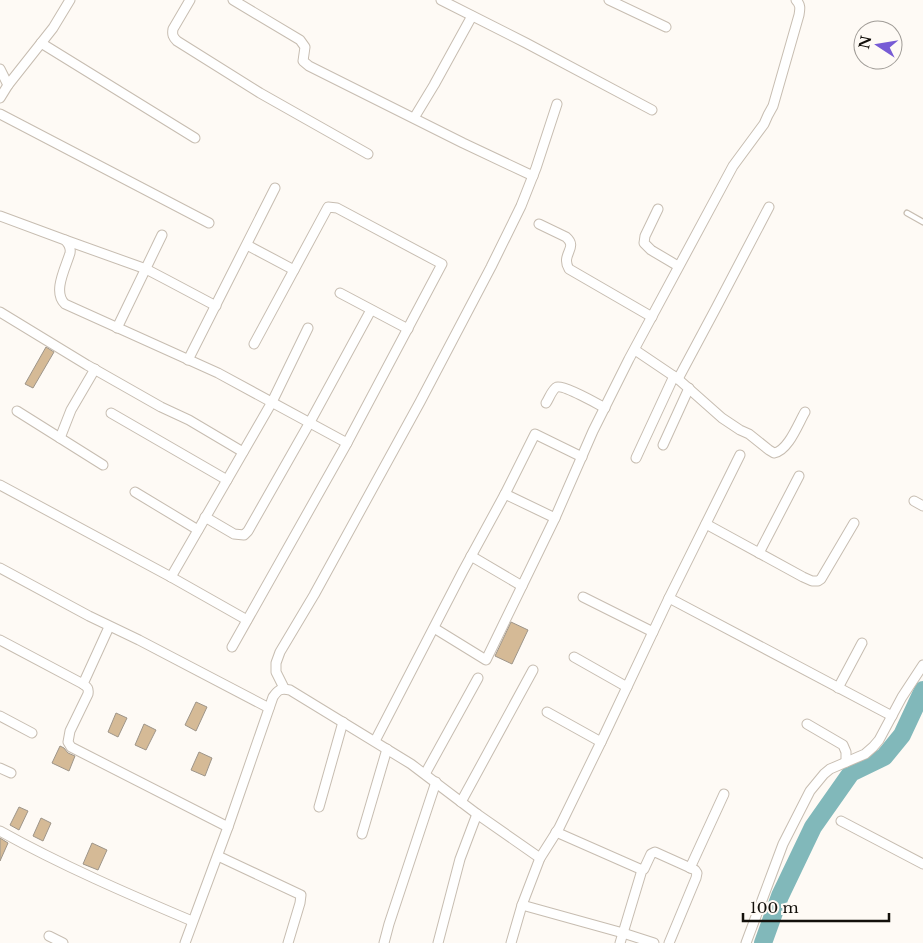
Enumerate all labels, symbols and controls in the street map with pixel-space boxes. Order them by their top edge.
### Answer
north arrow [853,20,903,70]
text: N [855,34,875,51]
scale bar [743,890,889,922]
text: 100 m [750,898,799,917]

